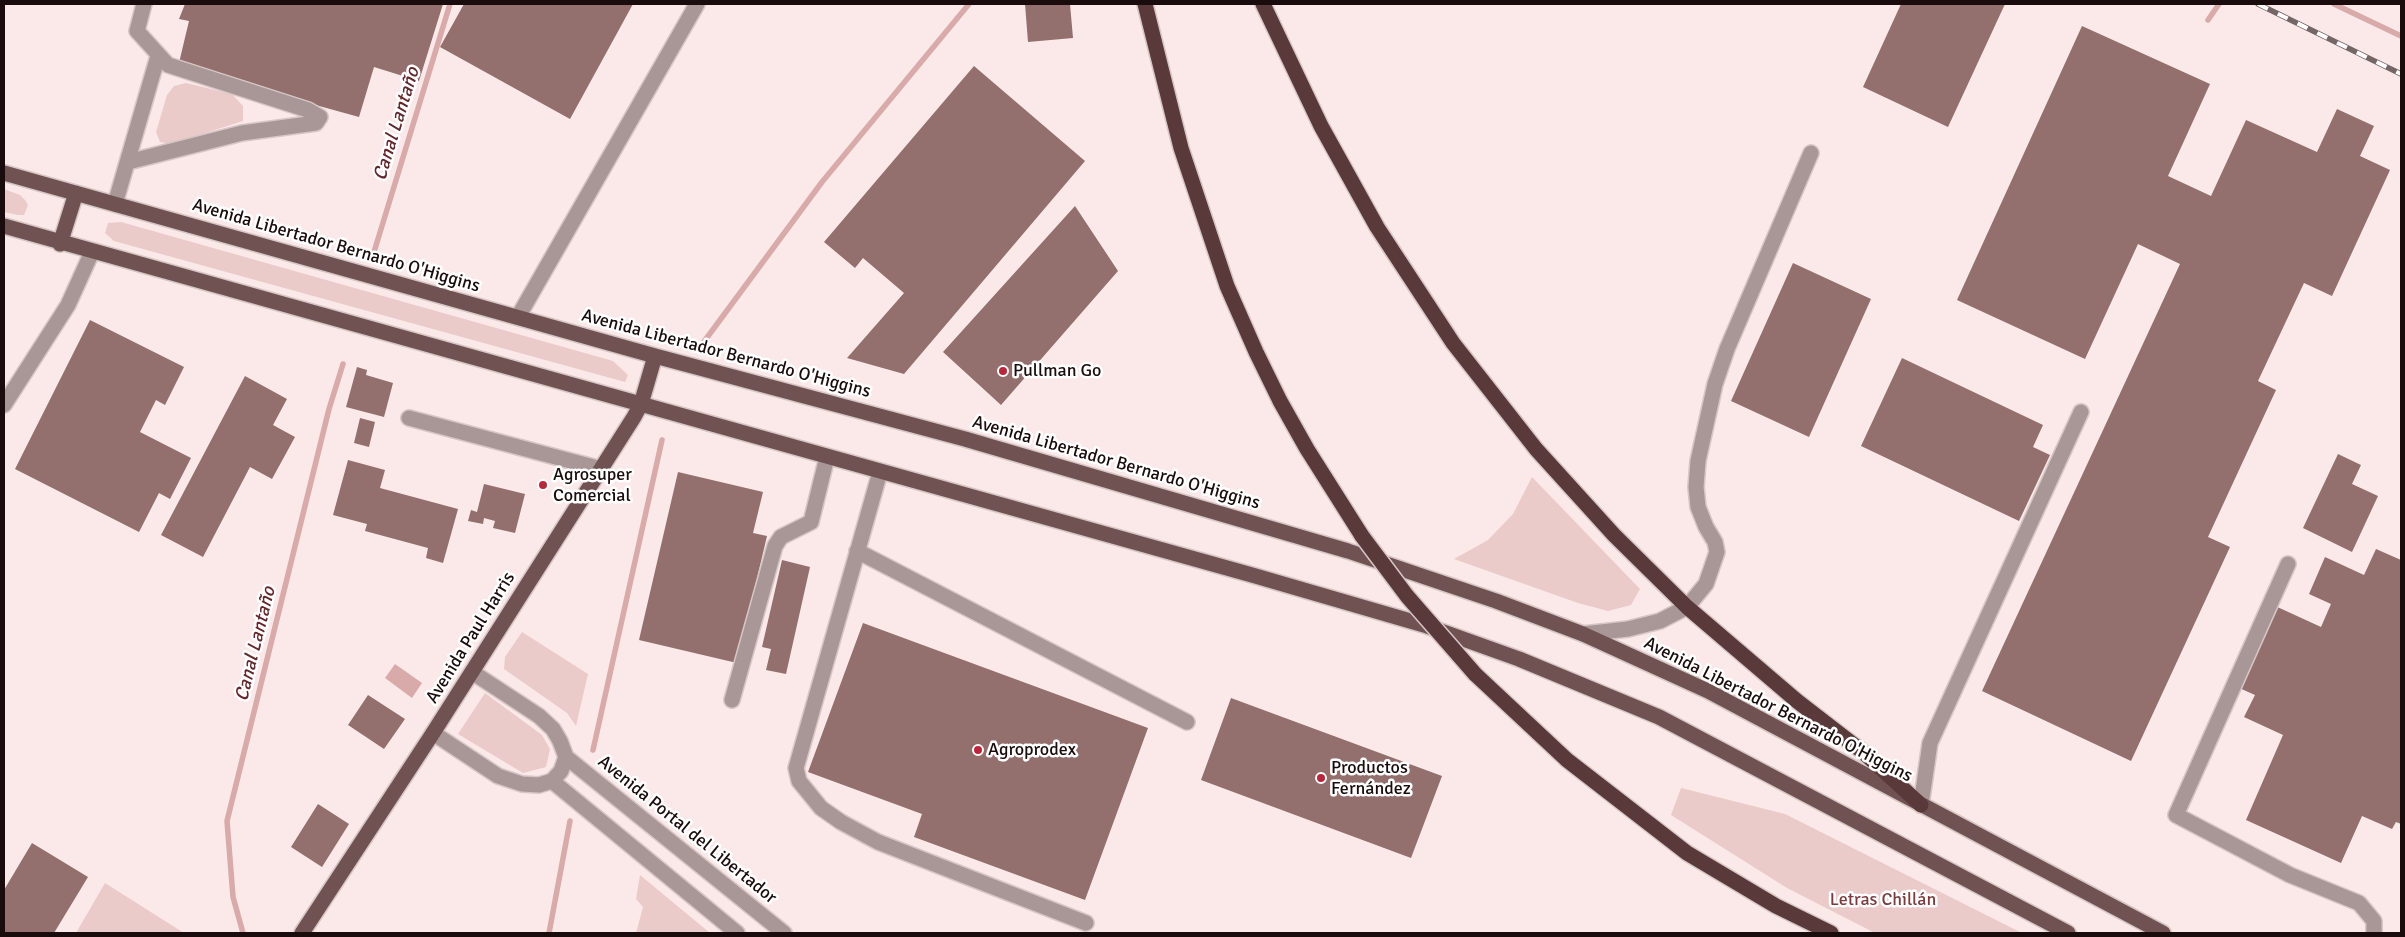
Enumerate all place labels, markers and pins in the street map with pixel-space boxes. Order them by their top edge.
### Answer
place label: Pullman Go [1013,360,1101,382]
marker: Pullman Go [997,365,1009,377]
place label: Agrosuper Comercial [553,464,632,506]
marker: Agrosuper Comercial [537,479,549,491]
place label: Agroprodex [988,739,1076,761]
marker: Agroprodex [972,744,984,756]
place label: Productos Fernández [1331,757,1411,800]
marker: Productos Fernández [1315,772,1327,784]

